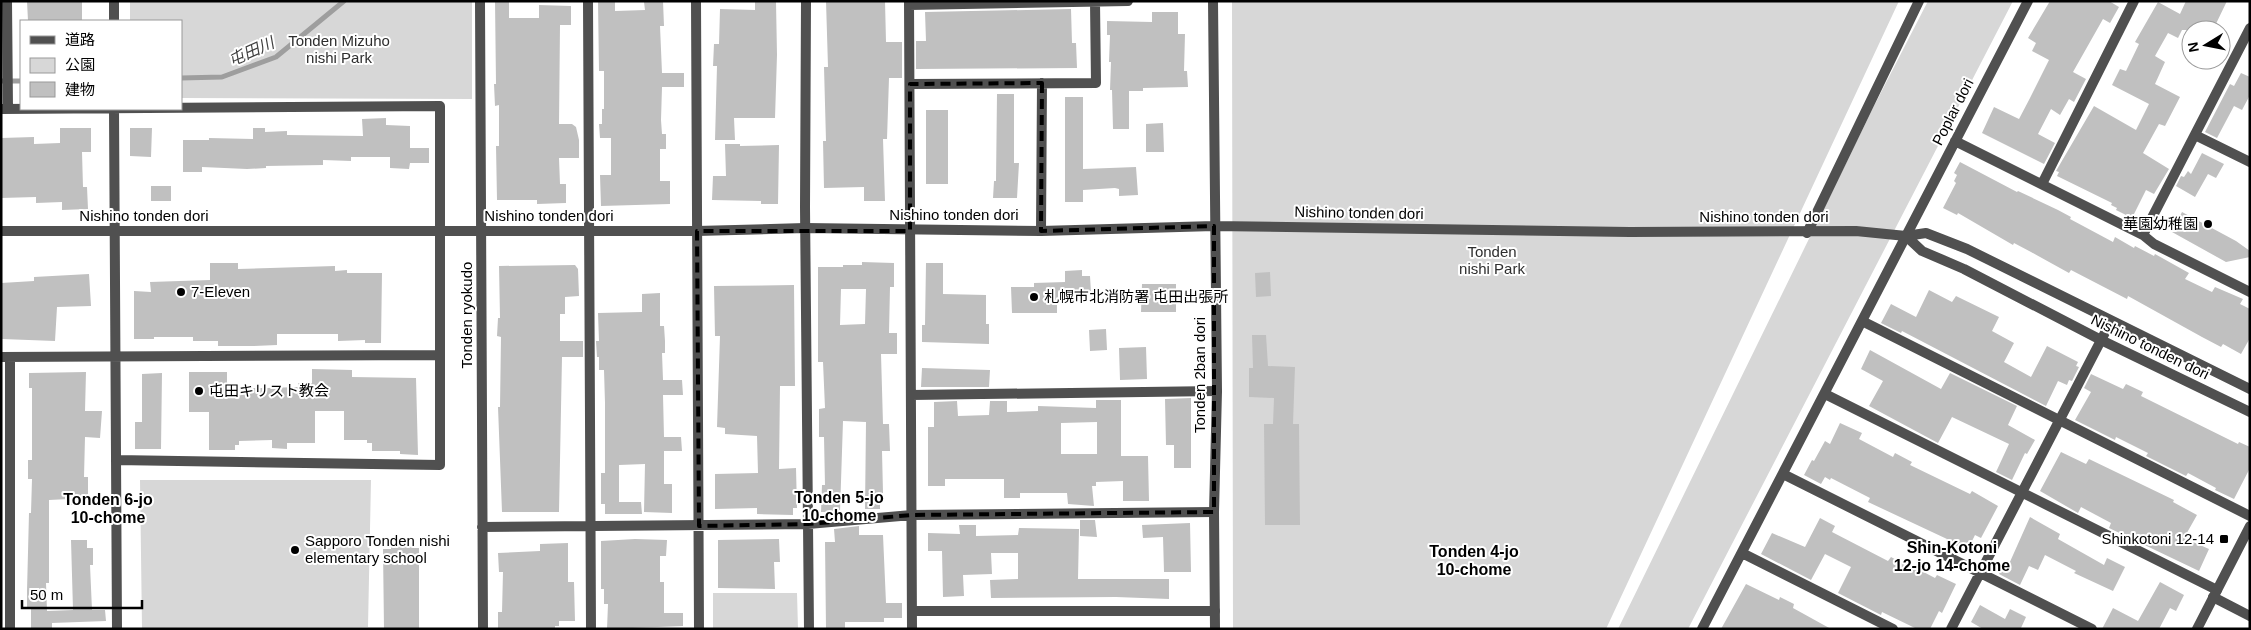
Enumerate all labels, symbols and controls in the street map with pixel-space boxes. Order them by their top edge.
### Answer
legend [20,20,182,110]
north arrow [2181,20,2231,70]
text: 道路 [65,31,95,48]
park label: Tonden Mizuho nishi Park [288,32,390,66]
water label: 屯田川 [226,33,278,69]
text: N [2184,41,2202,54]
text: 公園 [65,56,95,73]
street label: Poplar dori [1929,76,1977,148]
text: 建物 [65,81,95,98]
street label: Nishino tonden dori [1294,203,1424,222]
street label: Nishino tonden dori [889,206,1019,223]
street label: Nishino tonden dori [79,207,209,224]
street label: Nishino tonden dori [484,207,614,224]
street label: Nishino tonden dori [1699,208,1829,225]
place label: 華園幼稚園 [2123,215,2198,232]
marker: 華園幼稚園 [2202,218,2214,230]
park label: Tonden nishi Park [1459,243,1525,277]
street label: Tonden ryokudo [458,262,475,368]
place label: 7-Eleven [191,283,250,300]
marker: 7-Eleven [175,286,187,298]
place label: 札幌市北消防署 屯田出張所 [1044,288,1228,305]
marker: 札幌市北消防署 屯田出張所 [1028,291,1040,303]
street label: Nishino tonden dori [2088,311,2212,383]
street label: Tonden 2ban dori [1191,317,1208,433]
place label: 屯田キリスト教会 [209,382,329,399]
marker: 屯田キリスト教会 [193,385,205,397]
district label: Tonden 5-jo 10-chome [794,489,884,524]
district label: Tonden 6-jo 10-chome [63,491,153,526]
place label: Shinkotoni 12-14 [2101,530,2214,547]
place label: Sapporo Tonden nishi elementary school [305,532,450,566]
marker: Shinkotoni 12-14 [2218,533,2230,545]
district label: Shin-Kotoni 12-jo 14-chome [1894,539,2010,574]
district label: Tonden 4-jo 10-chome [1429,543,1519,578]
marker: Sapporo Tonden nishi elementary school [289,544,301,556]
scale bar [22,578,142,610]
text: 50 m [30,586,63,603]

